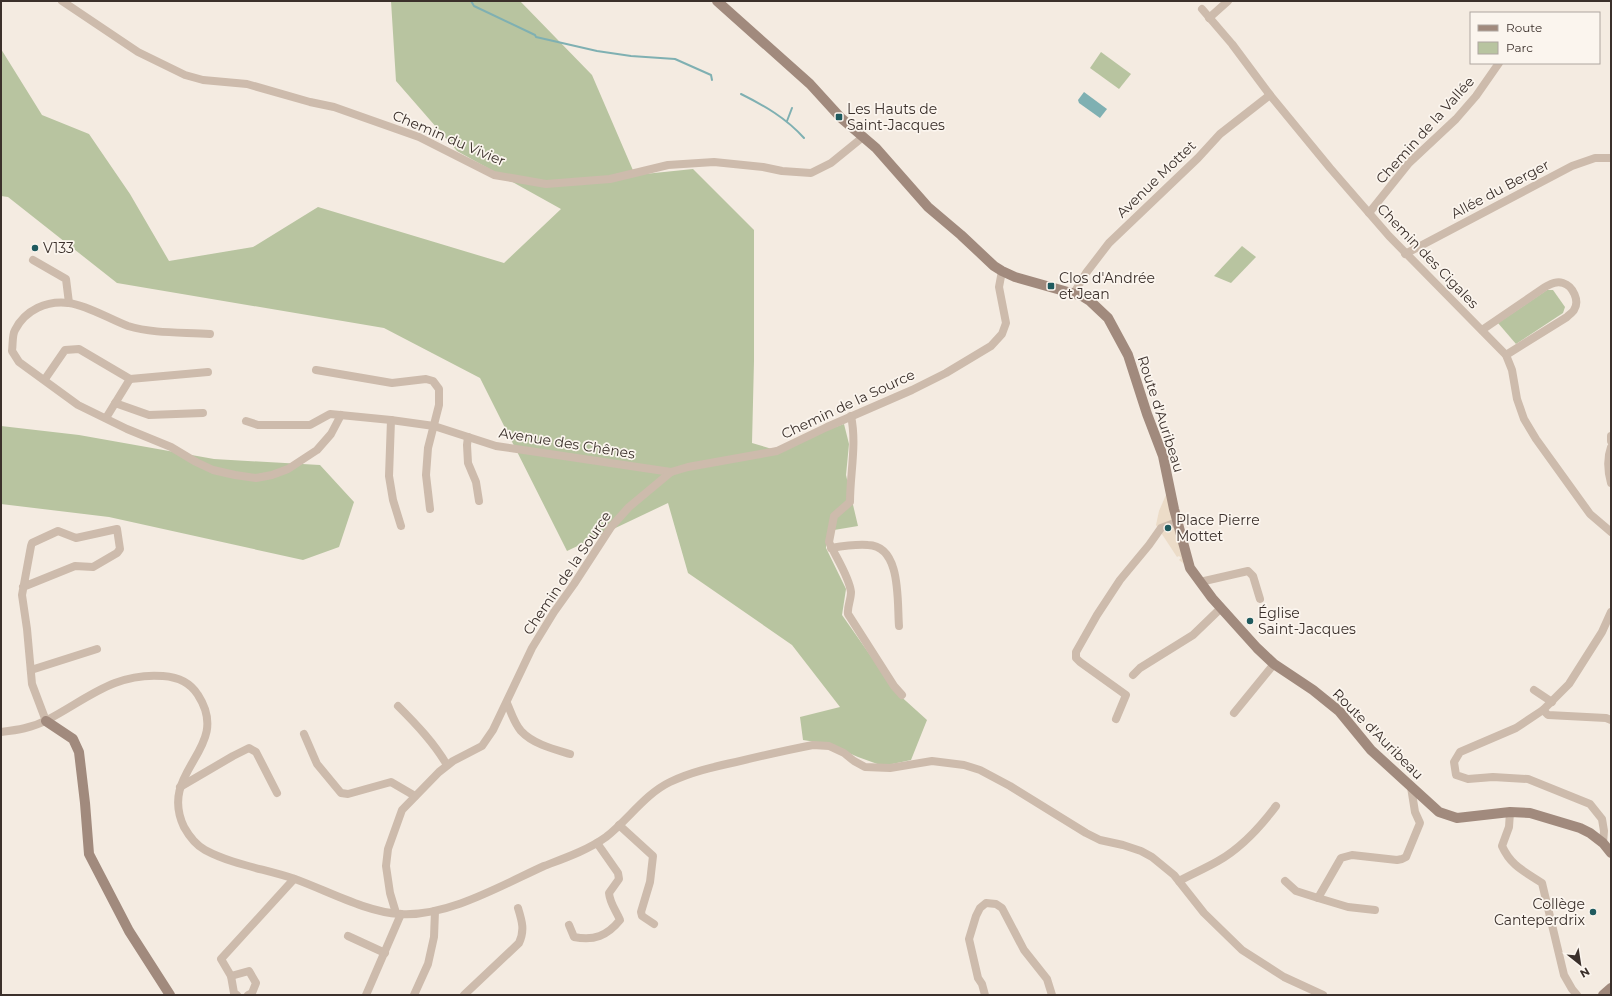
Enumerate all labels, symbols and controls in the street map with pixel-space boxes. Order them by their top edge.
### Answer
legend [1470,12,1600,64]
text: Route [1506,20,1542,35]
text: Parc [1506,40,1533,55]
street label: Chemin de la Vallée [1372,72,1478,188]
place label: Les Hauts de Saint-Jacques [847,100,945,134]
street label: Chemin du Vivier [390,106,509,170]
marker: Les Hauts de Saint-Jacques [834,112,844,122]
street label: Avenue Mottet [1112,136,1200,221]
street label: Allée du Berger [1448,155,1553,222]
street label: Chemin des Cigales [1373,200,1483,312]
place label: V133 [43,239,74,257]
marker: V133 [30,243,40,253]
place label: Clos d'Andrée et Jean [1059,269,1155,303]
marker: Clos d'Andrée et Jean [1046,281,1056,291]
street label: Route d'Auribeau [1134,353,1188,475]
street label: Chemin de la Source [778,365,918,443]
street label: Avenue des Chênes [498,423,636,463]
street label: Chemin de la Source [519,508,615,638]
place label: Place Pierre Mottet [1176,511,1260,545]
marker: Place Pierre Mottet [1163,523,1173,533]
place label: Église Saint-Jacques [1258,604,1356,638]
marker: Église Saint-Jacques [1245,616,1255,626]
street label: Route d'Auribeau [1329,685,1427,783]
place label: Collège Canteperdrix [1494,895,1586,929]
marker: Collège Canteperdrix [1588,907,1598,917]
north arrow [1560,944,1600,984]
text: N [1578,964,1592,981]

